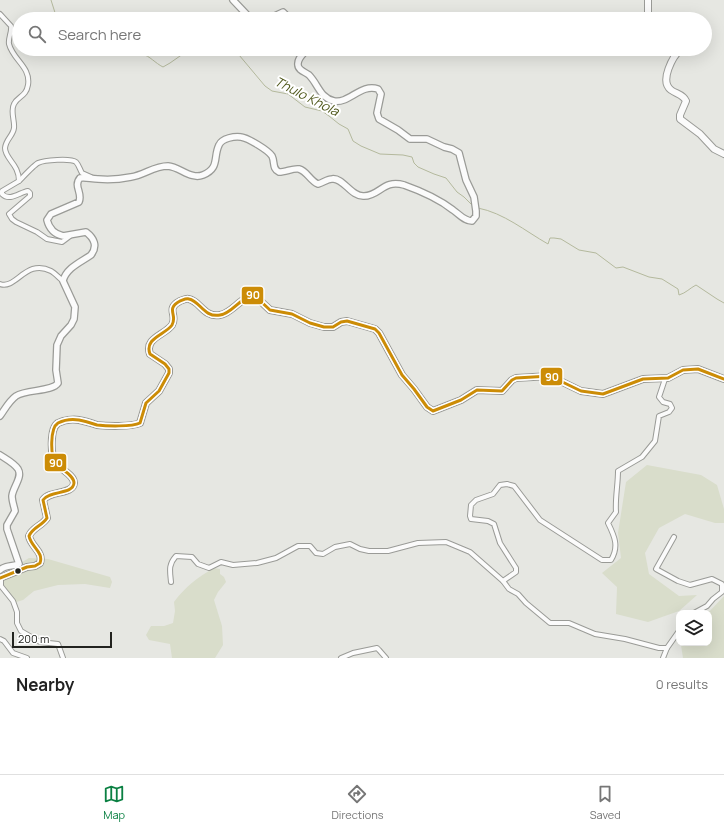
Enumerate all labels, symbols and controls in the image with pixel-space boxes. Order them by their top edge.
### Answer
search box [12,12,712,56]
icon: search [26,23,48,45]
text: Search here [58,24,141,45]
water label: Thulo Khola [272,72,343,120]
line badge: 90 [241,286,264,305]
text: 90 [246,287,260,302]
line badge: 90 [540,367,563,386]
text: 90 [545,369,559,384]
line badge: 90 [44,453,67,472]
text: 90 [49,455,63,470]
unlabelled marker [13,566,23,576]
map controls [676,610,712,646]
button: layers [676,610,712,646]
scale bar [12,630,112,649]
text: 200 m [18,631,49,646]
text: Nearby [16,673,74,696]
text: 0 results [656,675,708,693]
tab: Map [103,783,125,822]
tab: Directions [331,783,384,822]
tab: Saved [590,783,621,822]

